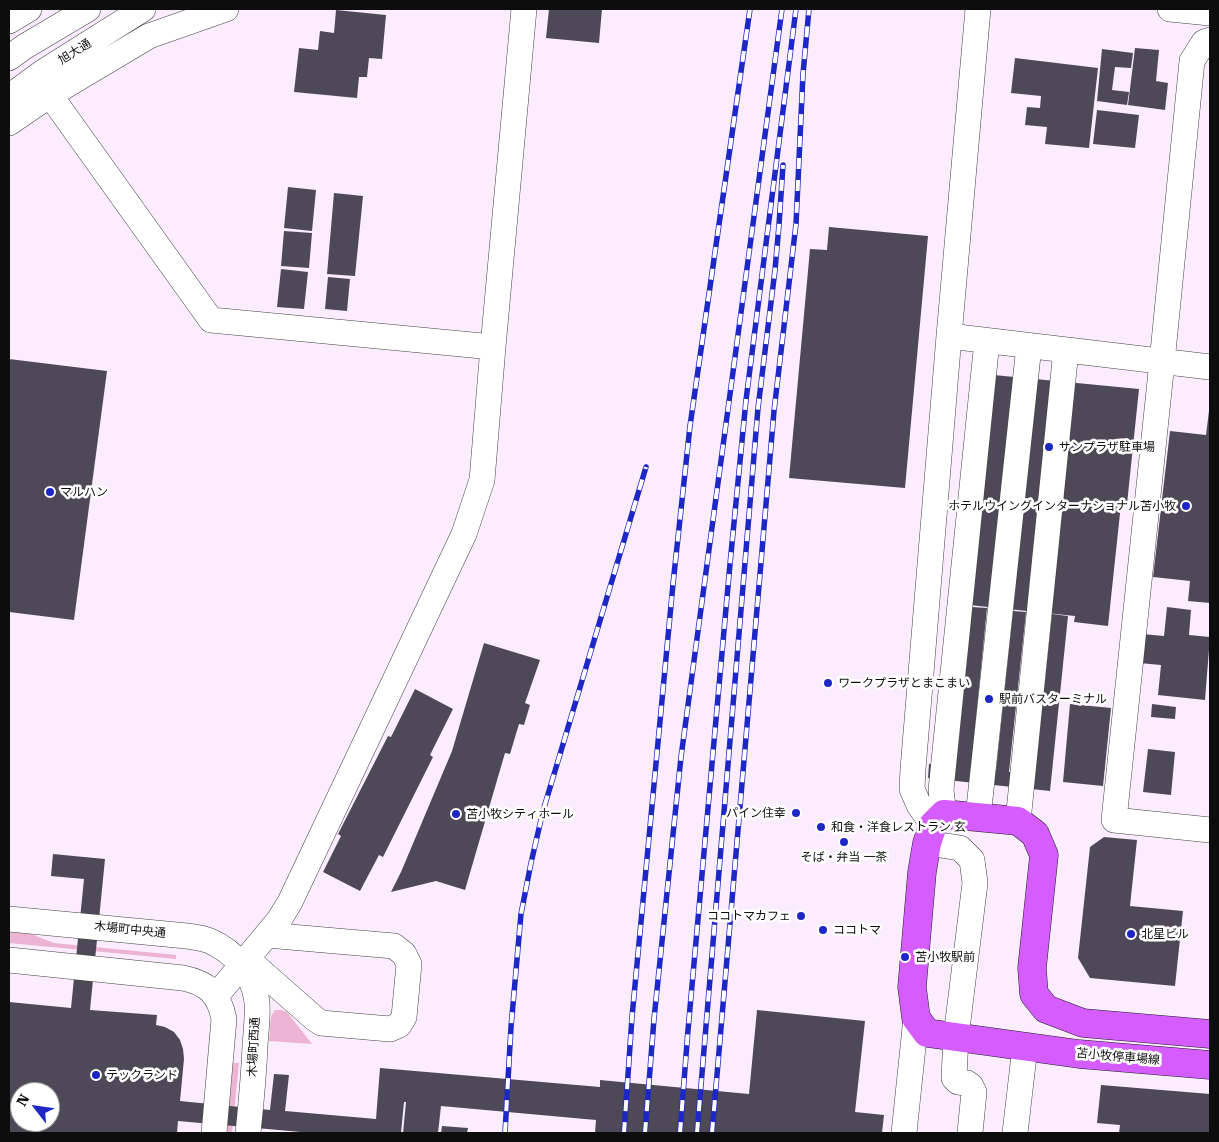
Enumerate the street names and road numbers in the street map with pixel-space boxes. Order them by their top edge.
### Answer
street label: 旭大通 [56,36,94,68]
street label: 木場町中央通 [93,919,167,941]
street label: 木場町西通 [245,1017,263,1077]
street label: 苫小牧停車場線 [1076,1046,1160,1068]

